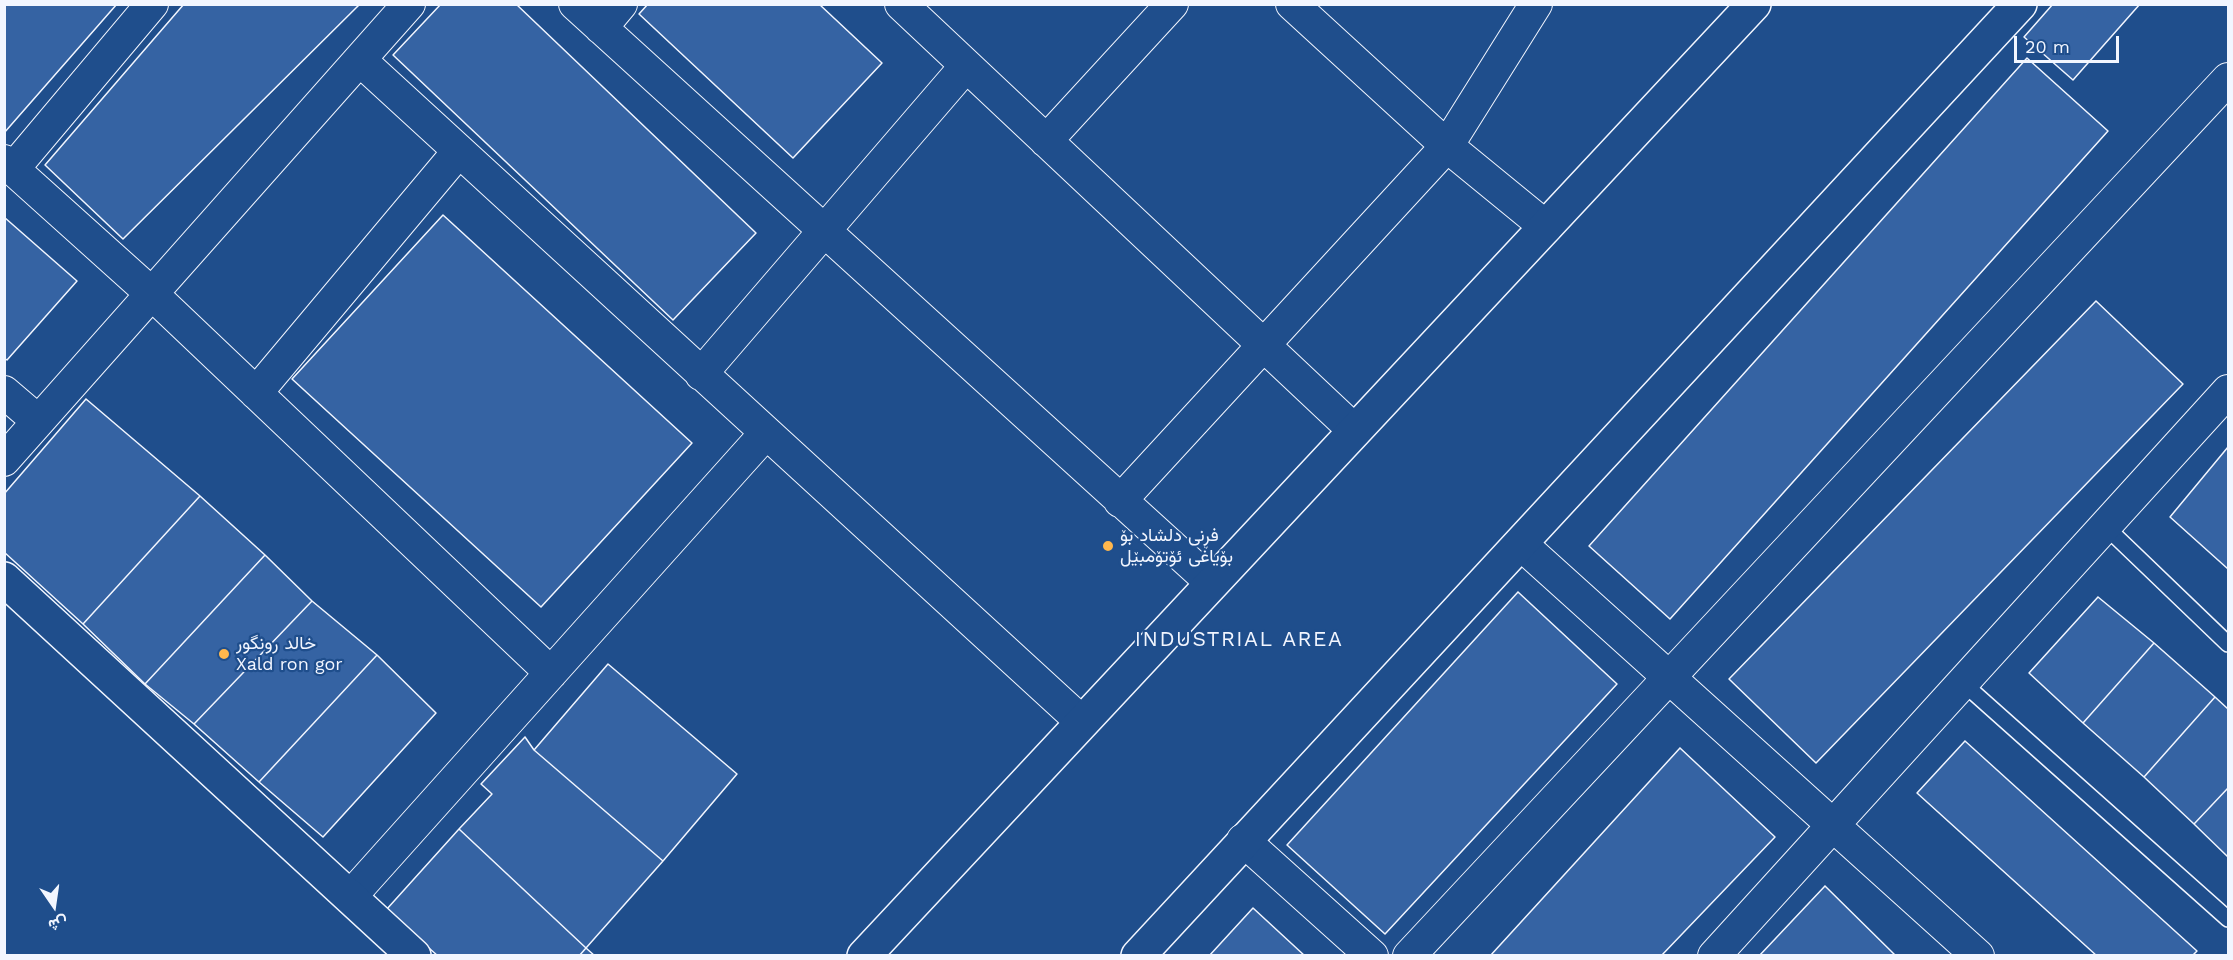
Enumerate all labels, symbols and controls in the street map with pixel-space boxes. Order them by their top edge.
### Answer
scale bar [2017,24,2122,62]
text: 20 m [2025,36,2070,57]
place label: فڕنی دلشاد بۆ بۆیاغی ئۆتۆمبێل [1120,525,1233,568]
marker: فڕنی دلشاد بۆ بۆیاغی ئۆتۆمبێل [1101,539,1115,553]
district label: INDUSTRIAL AREA [1135,627,1343,653]
place label: خالد رونگور Xald ron gor [236,633,343,676]
marker: خالد رونگور Xald ron gor [217,647,231,661]
north arrow [24,876,84,936]
text: ش [47,913,70,935]

